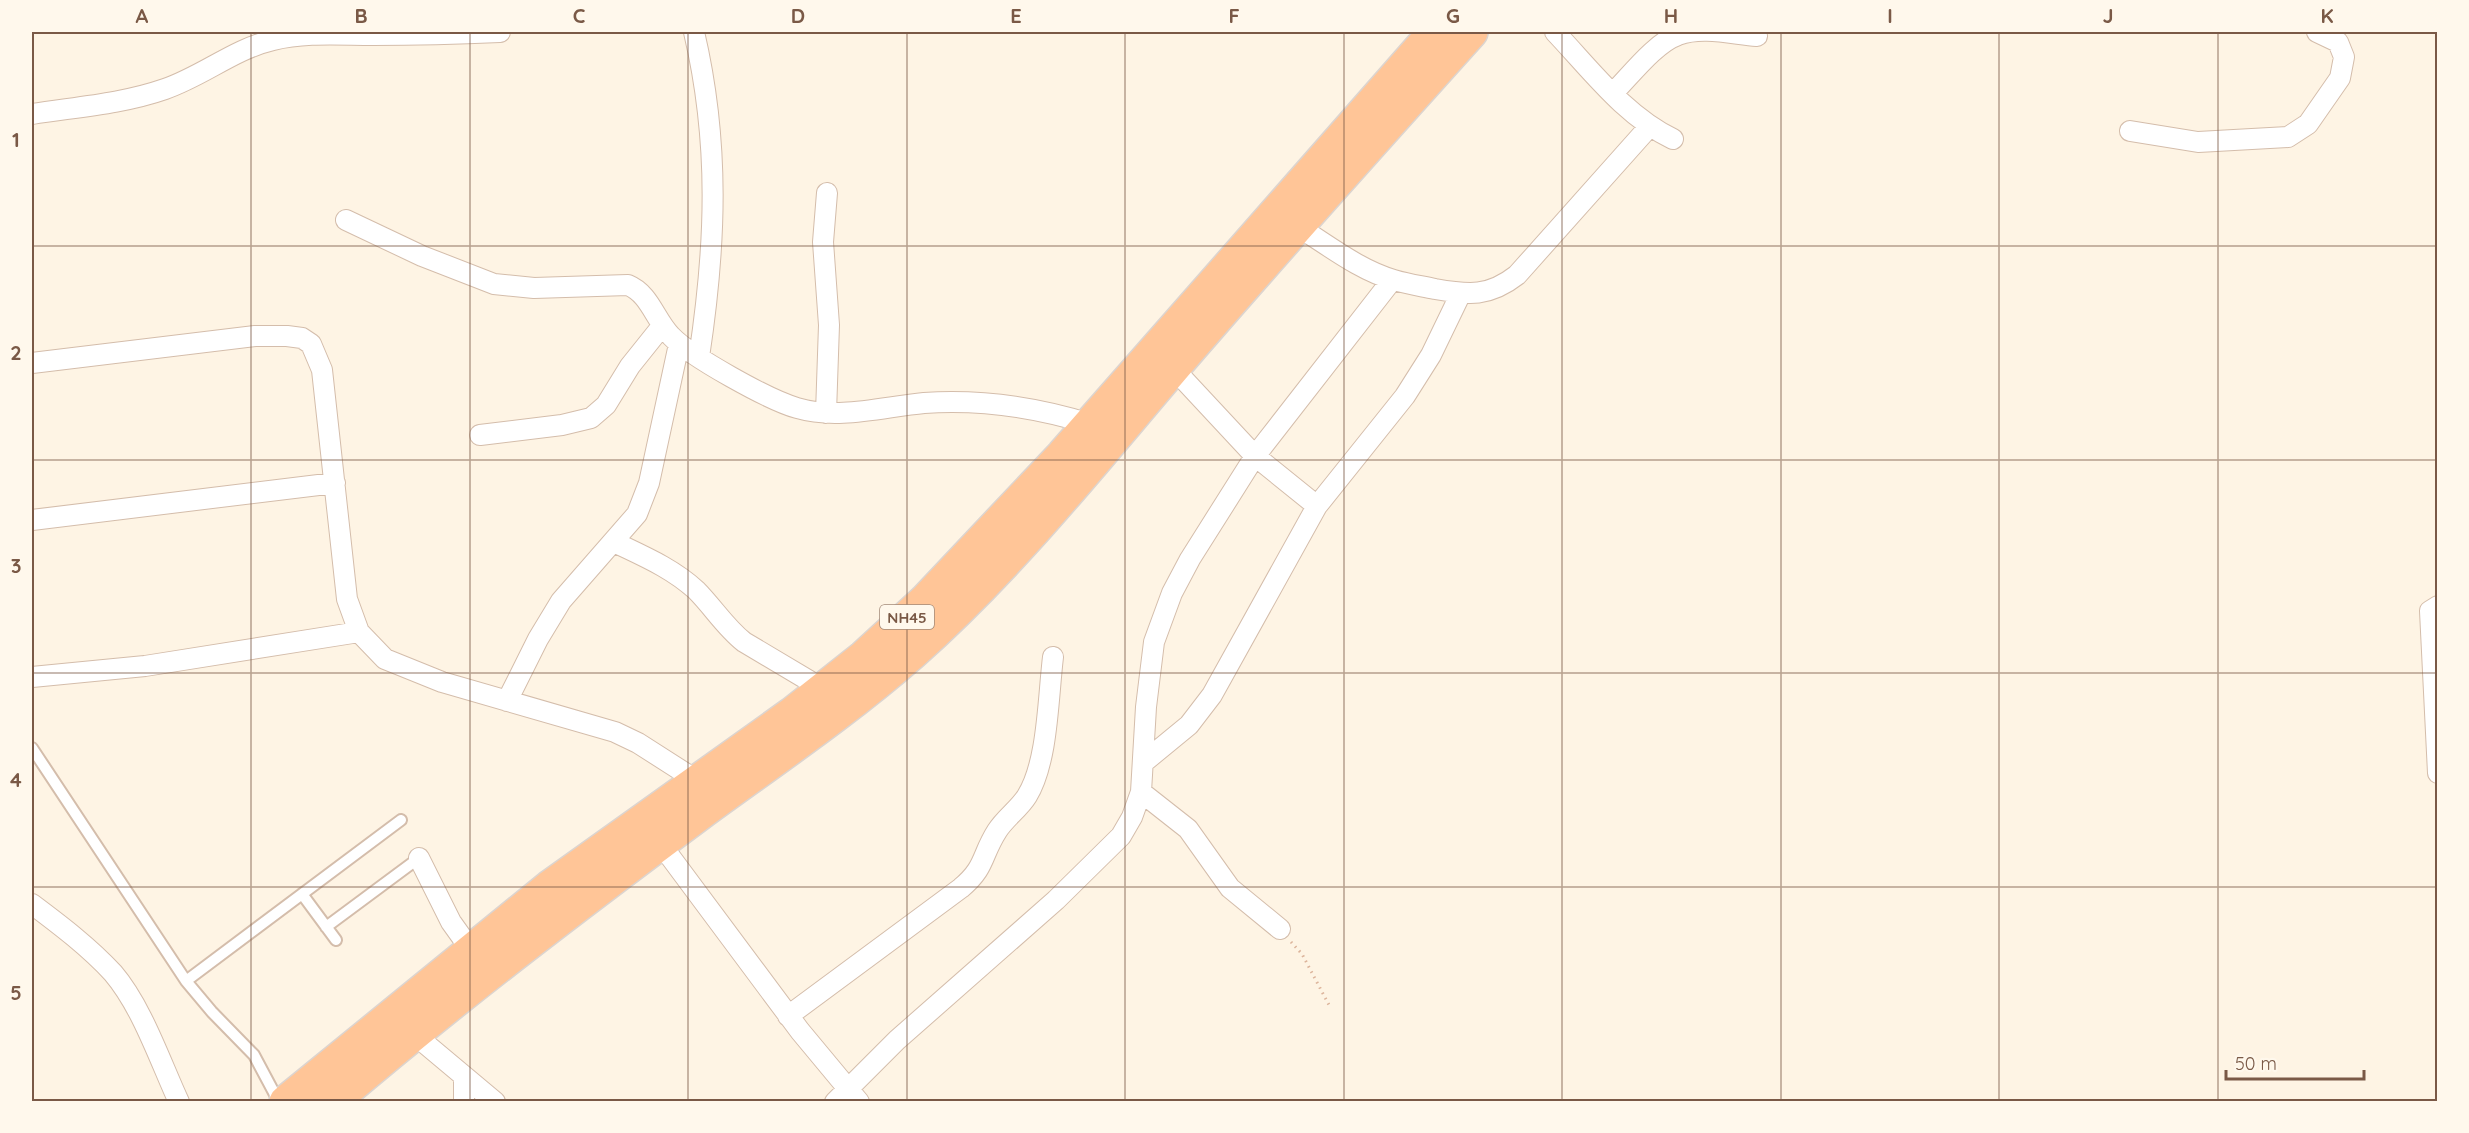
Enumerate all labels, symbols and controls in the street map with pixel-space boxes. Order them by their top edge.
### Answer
text: A [136,3,149,28]
text: B [354,3,368,28]
text: C [573,3,586,28]
text: D [791,3,805,28]
text: E [1010,3,1022,28]
text: F [1228,3,1240,28]
text: G [1446,3,1460,28]
text: H [1664,3,1678,28]
text: I [1887,3,1893,28]
text: J [2102,3,2114,28]
text: K [2320,3,2334,28]
text: 1 [12,127,20,152]
text: 2 [10,340,22,365]
text: 3 [11,553,21,578]
road number: NH45 [880,605,934,629]
text: 4 [10,767,22,792]
text: 5 [10,980,22,1005]
scale bar [2226,1043,2364,1081]
text: 50 m [2235,1052,2277,1075]

